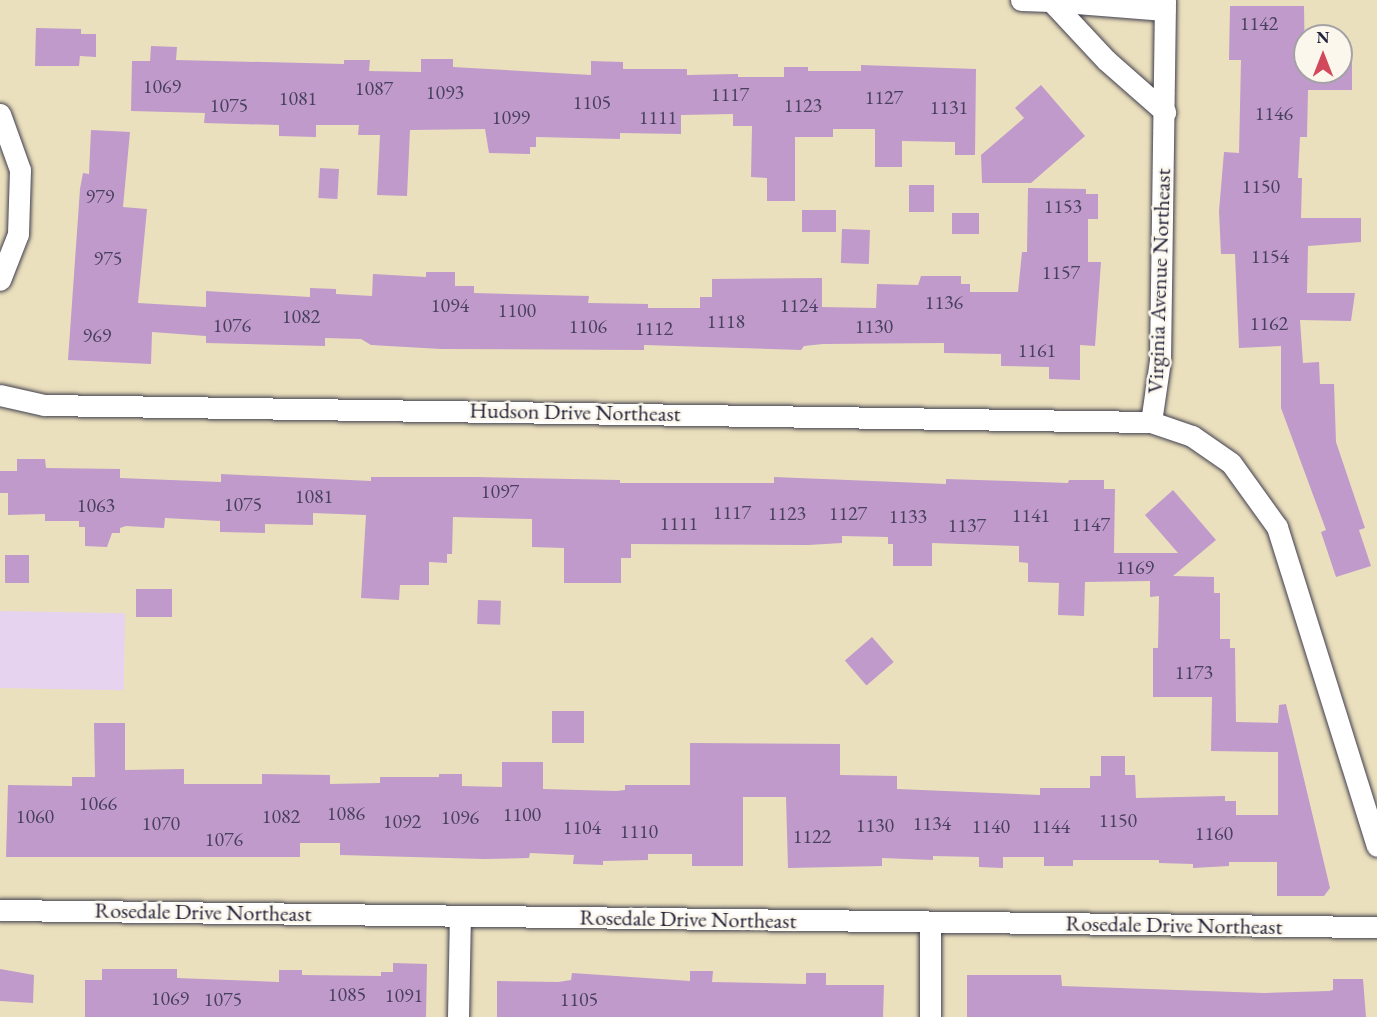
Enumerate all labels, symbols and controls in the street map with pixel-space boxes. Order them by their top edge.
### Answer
house number: 1142 [1240,11,1278,35]
north arrow [1293,24,1353,84]
text: N [1317,27,1329,48]
house number: 1069 [143,74,181,98]
house number: 1087 [355,76,393,100]
house number: 1093 [426,80,464,104]
house number: 1117 [711,82,749,106]
house number: 1127 [865,85,903,109]
house number: 1081 [279,86,317,110]
house number: 1105 [573,90,611,114]
house number: 1075 [210,93,248,117]
house number: 1123 [784,93,822,117]
house number: 1131 [930,95,968,119]
house number: 1146 [1255,101,1293,125]
house number: 1099 [492,105,530,129]
house number: 1111 [639,105,677,129]
street label: Virginia Avenue Northeast [1142,168,1176,394]
house number: 1150 [1242,174,1280,198]
house number: 979 [86,184,114,208]
house number: 1153 [1044,194,1082,218]
house number: 1154 [1251,244,1289,268]
house number: 975 [94,246,122,270]
house number: 1157 [1042,260,1080,284]
house number: 1136 [925,290,963,314]
house number: 1094 [431,293,469,317]
house number: 1124 [780,293,818,317]
house number: 1100 [498,298,536,322]
house number: 1082 [282,304,320,328]
house number: 1118 [707,309,745,333]
house number: 1162 [1250,311,1288,335]
house number: 1076 [213,313,251,337]
house number: 1106 [569,314,607,338]
house number: 1130 [855,314,893,338]
house number: 1112 [635,316,673,340]
house number: 969 [83,323,111,347]
house number: 1161 [1018,338,1056,362]
street label: Hudson Drive Northeast [469,397,681,427]
house number: 1097 [481,479,519,503]
house number: 1081 [295,484,333,508]
house number: 1075 [224,492,262,516]
house number: 1063 [77,493,115,517]
house number: 1117 [713,500,751,524]
house number: 1123 [768,501,806,525]
house number: 1127 [829,501,867,525]
house number: 1141 [1012,503,1050,527]
house number: 1133 [889,504,927,528]
house number: 1111 [660,511,698,535]
house number: 1147 [1072,512,1110,536]
house number: 1137 [948,513,986,537]
house number: 1169 [1116,555,1154,579]
house number: 1173 [1175,660,1213,684]
house number: 1066 [79,791,117,815]
house number: 1086 [327,801,365,825]
house number: 1100 [503,802,541,826]
house number: 1060 [16,804,54,828]
house number: 1082 [262,804,300,828]
house number: 1096 [441,805,479,829]
house number: 1150 [1099,808,1137,832]
house number: 1092 [383,809,421,833]
house number: 1070 [142,811,180,835]
house number: 1134 [913,811,951,835]
house number: 1130 [856,813,894,837]
house number: 1140 [972,814,1010,838]
house number: 1144 [1032,814,1070,838]
house number: 1104 [563,815,601,839]
house number: 1110 [620,819,658,843]
house number: 1160 [1195,821,1233,845]
house number: 1122 [793,824,831,848]
house number: 1076 [205,827,243,851]
street label: Rosedale Drive Northeast [94,897,312,927]
street label: Rosedale Drive Northeast [579,904,797,934]
street label: Rosedale Drive Northeast [1065,910,1283,940]
house number: 1085 [328,982,366,1006]
house number: 1091 [385,983,423,1007]
house number: 1069 [151,986,189,1010]
house number: 1075 [204,987,242,1011]
house number: 1105 [560,987,598,1011]

